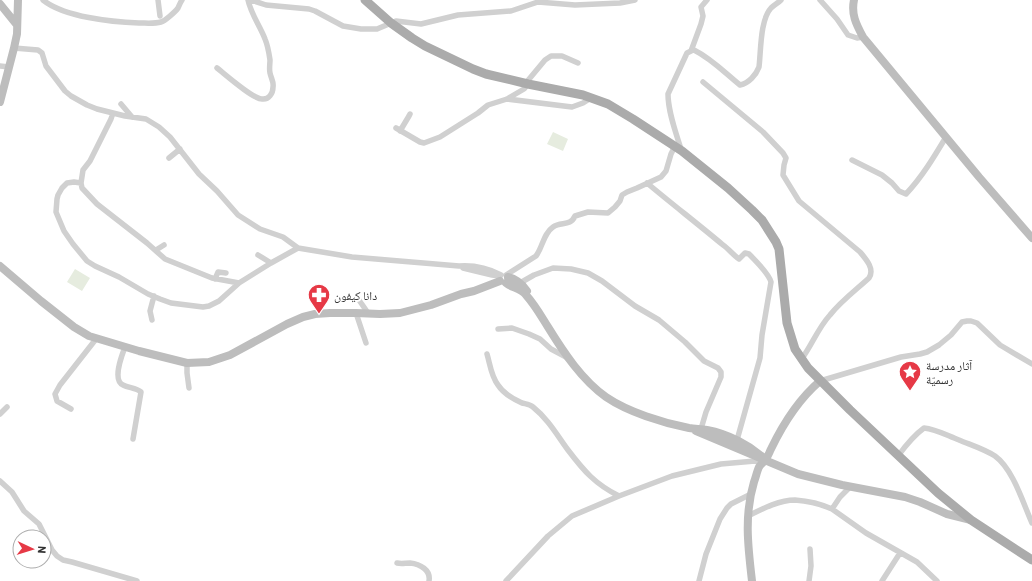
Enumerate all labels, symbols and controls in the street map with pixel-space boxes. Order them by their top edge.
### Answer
pharmacy icon: دانا كيفون [306,282,332,315]
place label: دانا كيفون [334,288,377,303]
place label: آثار مدرسة رسميّة [926,358,973,387]
place icon: آثار مدرسة رسميّة [897,359,923,392]
north arrow [12,529,52,569]
text: N [36,546,49,554]

